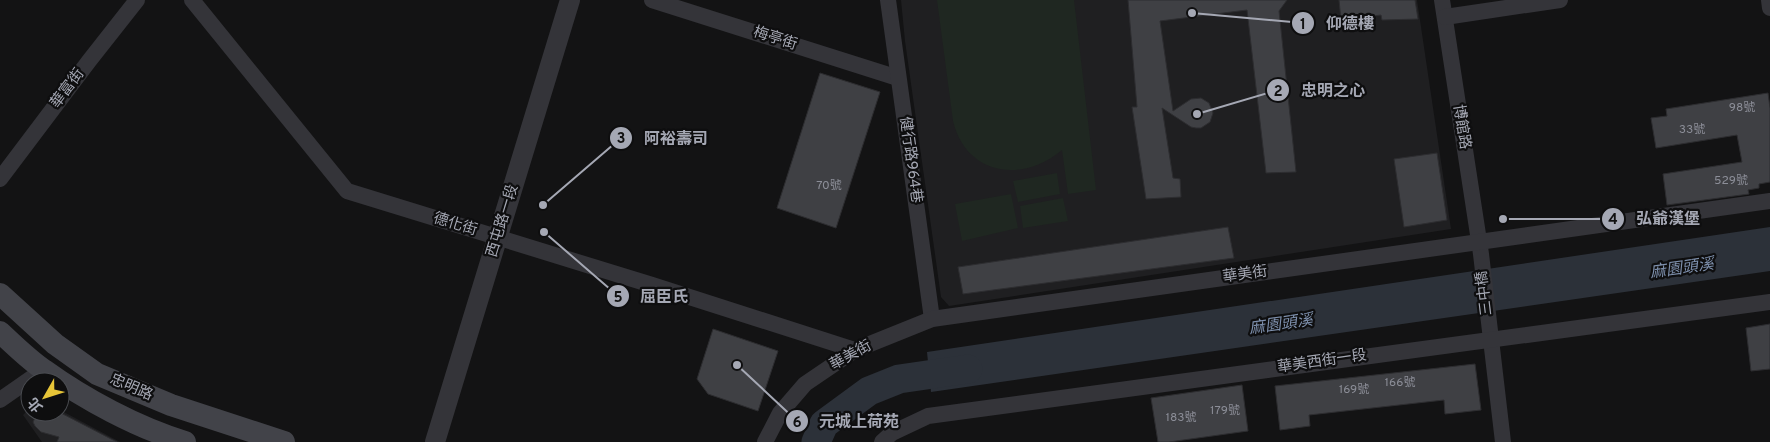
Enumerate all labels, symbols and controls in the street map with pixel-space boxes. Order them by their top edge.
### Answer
callout: 仰德樓 [1291,8,1384,39]
text: 仰德樓 [1326,14,1374,35]
text: 1 [1300,16,1306,35]
street label: 梅亭街 [751,23,799,55]
street label: 華富街 [47,65,89,113]
callout: 忠明之心 [1266,75,1375,106]
text: 忠明之心 [1301,81,1365,102]
text: 2 [1273,83,1283,102]
house number: 98號 [1729,100,1755,116]
street label: 博館路 [1448,103,1474,151]
street label: 健行路964巷 [895,115,925,205]
callout: 阿裕壽司 [609,122,718,153]
house number: 33號 [1679,122,1705,138]
text: 3 [617,130,626,149]
text: 阿裕壽司 [644,130,708,150]
house number: 529號 [1714,173,1748,189]
house number: 70號 [816,178,842,194]
street label: 西屯路一段 [483,182,523,260]
callout: 弘爺漢堡 [1601,203,1710,234]
street label: 德化街 [431,208,480,241]
text: 弘爺漢堡 [1636,210,1700,230]
text: 4 [1608,211,1618,230]
water label: 麻園頭溪 [1649,254,1717,283]
street label: 華美街 [1221,262,1269,288]
street label: 三中橋 [1473,270,1497,316]
callout: 屈臣氏 [605,281,698,312]
text: 屈臣氏 [640,288,688,308]
text: 5 [613,289,623,308]
water label: 麻園頭溪 [1248,310,1316,339]
street label: 華美街 [827,337,875,375]
street label: 華美西街一段 [1276,346,1368,378]
street label: 忠明路 [107,370,155,406]
north arrow [20,372,70,422]
house number: 166號 [1385,375,1415,391]
house number: 169號 [1339,382,1369,398]
text: 北 [25,393,47,415]
house number: 179號 [1210,403,1240,419]
callout: 元城上荷苑 [784,406,909,437]
house number: 183號 [1165,410,1197,426]
text: 元城上荷苑 [819,412,899,433]
text: 6 [792,414,802,433]

